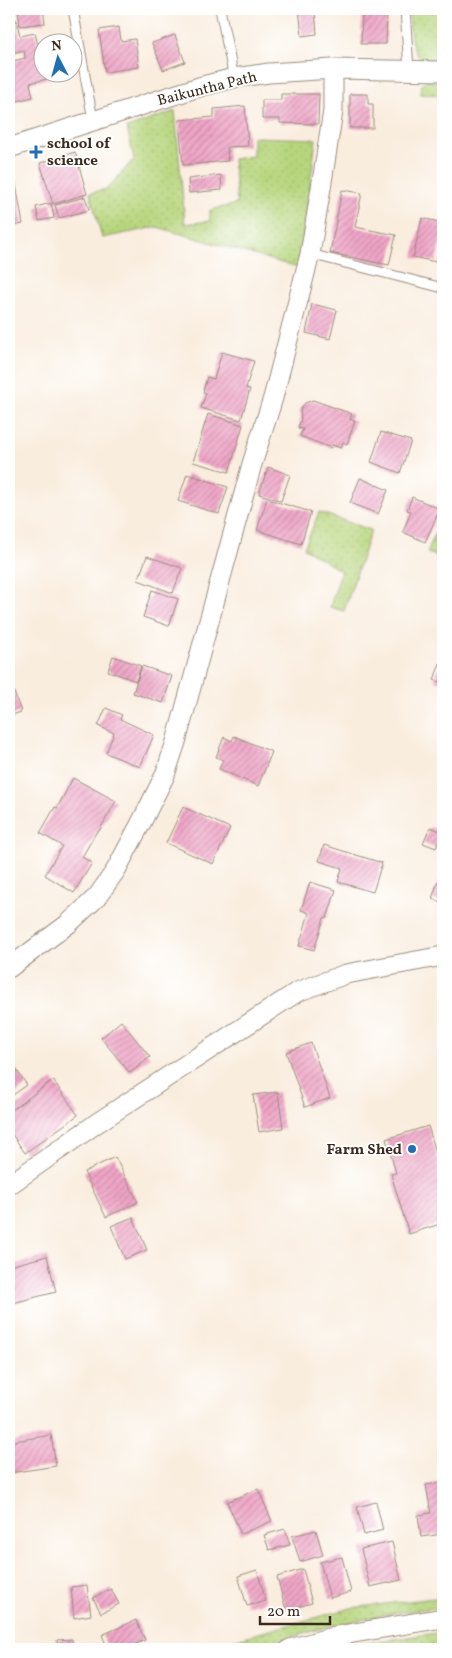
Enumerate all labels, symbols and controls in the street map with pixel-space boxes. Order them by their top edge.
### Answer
north arrow [32,32,82,82]
text: N [51,37,63,57]
street label: Baikuntha Path [155,67,259,112]
place label: school of science [47,134,111,172]
marker: school of science [29,145,43,159]
place label: Farm Shed [326,1140,402,1161]
marker: Farm Shed [406,1143,418,1155]
scale bar [260,1593,330,1625]
text: 20 m [267,1602,300,1623]

